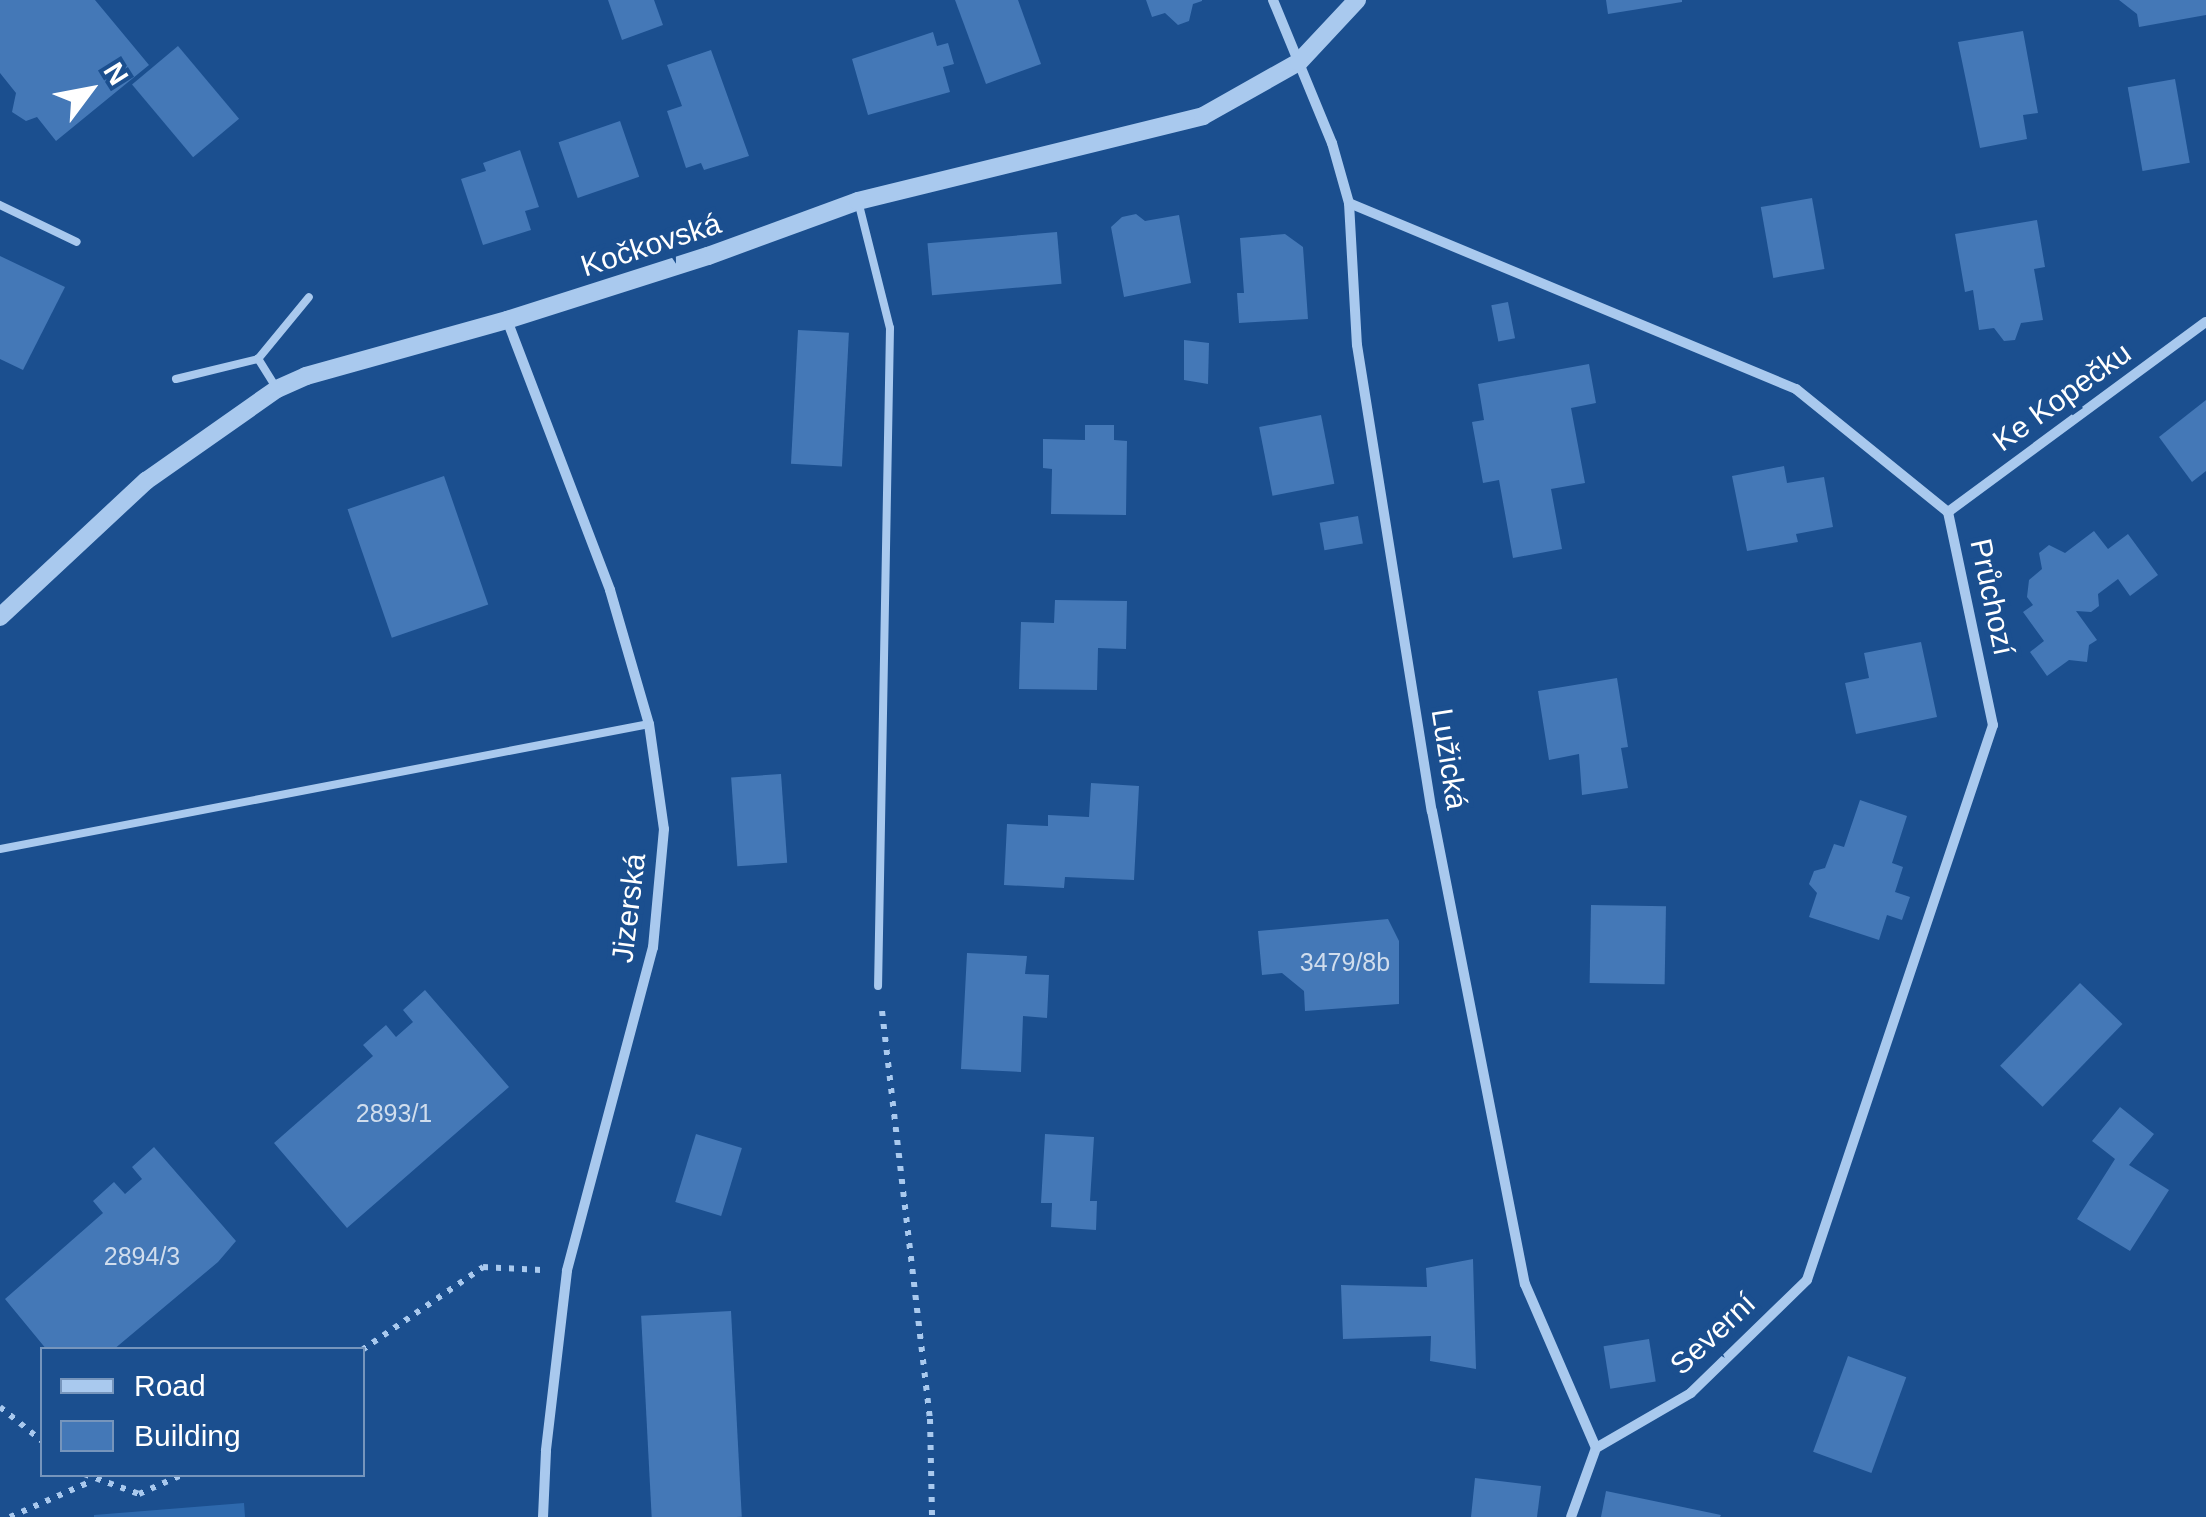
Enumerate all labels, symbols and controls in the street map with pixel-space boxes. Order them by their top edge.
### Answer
north arrow [40,40,140,140]
text: N [97,57,134,91]
street label: Kočkovská [576,205,726,285]
street label: Ke Kopečku [1986,335,2138,459]
street label: Průchozí [1962,535,2022,659]
street label: Lužická [1423,706,1475,812]
street label: Jizerská [604,851,654,965]
house number: 3479/8b [1300,947,1390,977]
house number: 2893/1 [356,1098,432,1128]
house number: 2894/3 [104,1241,180,1271]
street label: Severní [1663,1286,1763,1382]
legend [40,1347,365,1477]
text: Road [134,1369,206,1402]
text: Building [134,1419,241,1452]

